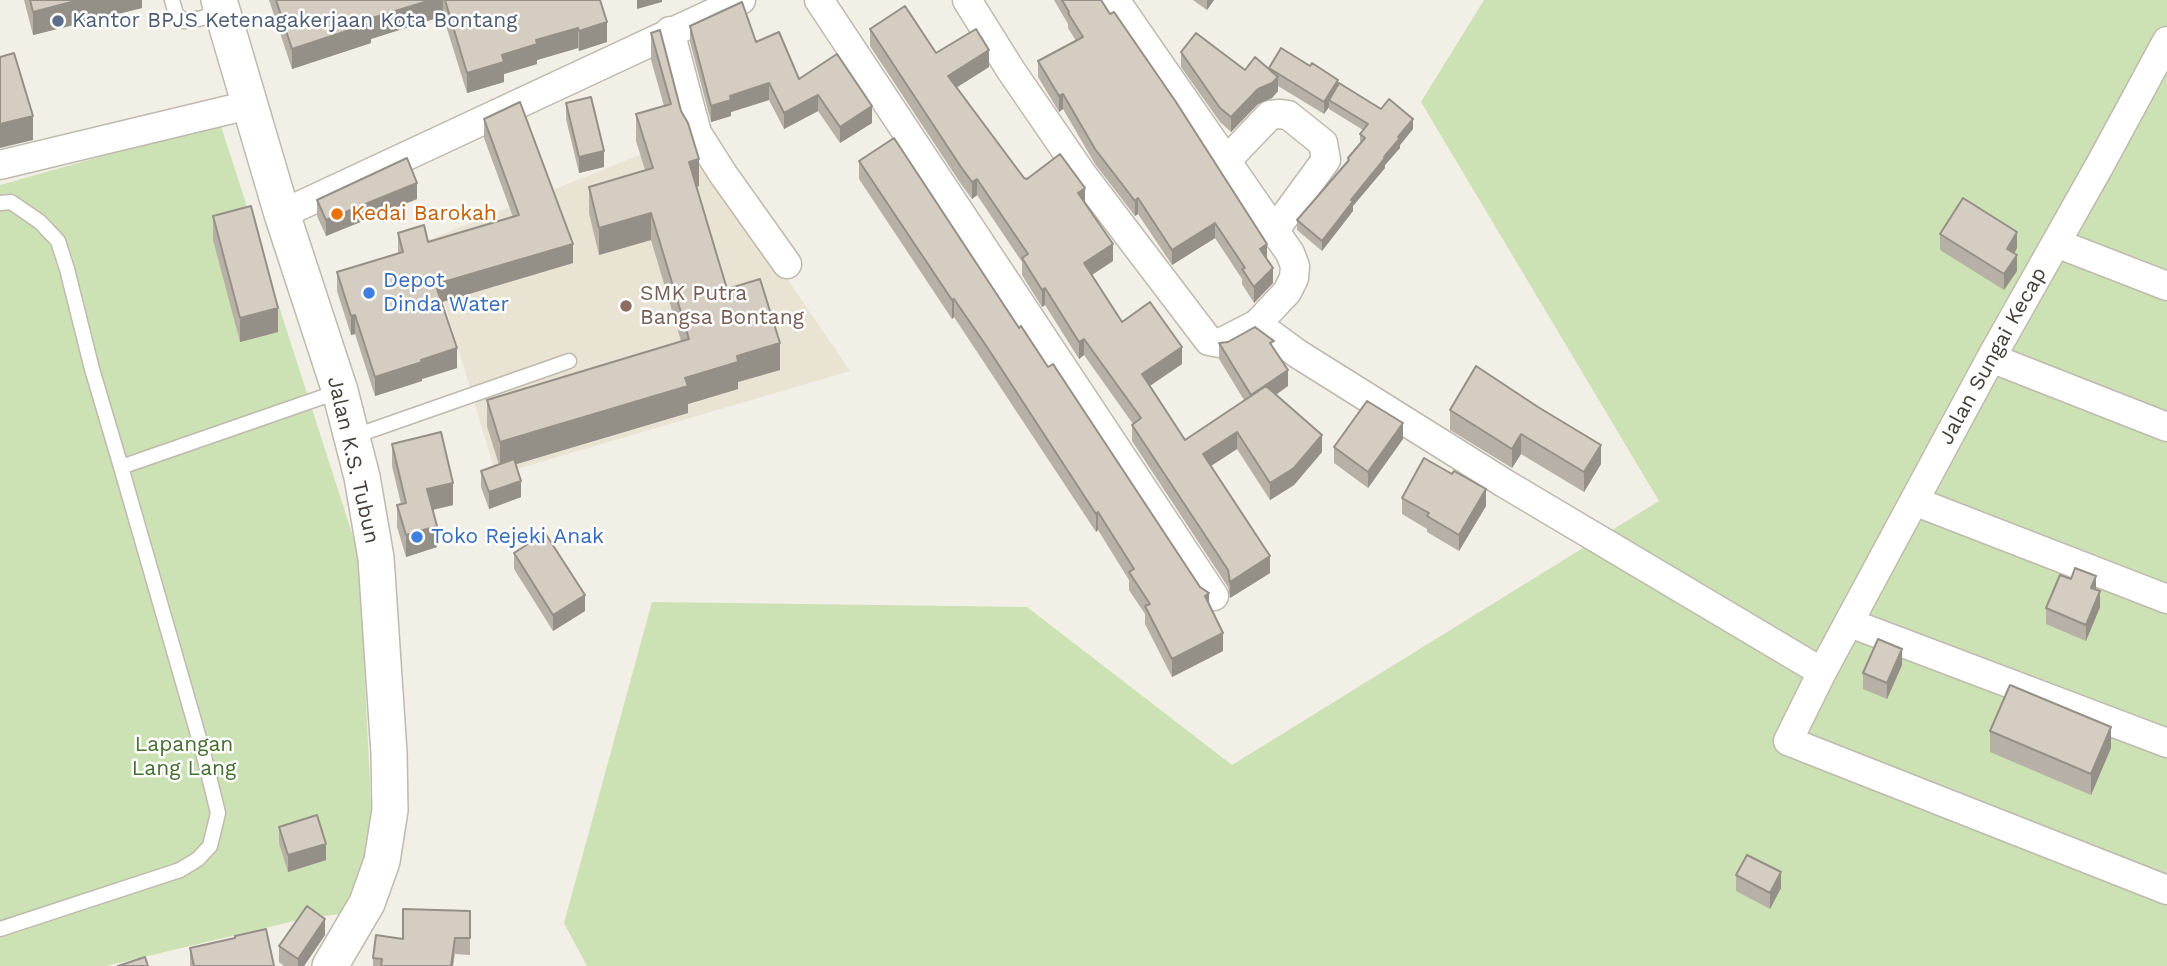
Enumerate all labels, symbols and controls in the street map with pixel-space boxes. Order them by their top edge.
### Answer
place label: Kantor BPJS Ketenagakerjaan Kota Bontang [72,8,518,34]
marker: Kantor BPJS Ketenagakerjaan Kota Bontang [50,13,66,29]
place label: Kedai Barokah [351,201,497,227]
marker: Kedai Barokah [329,206,345,222]
street label: Jalan Sungai Kecap [1934,263,2052,449]
place label: Depot Dinda Water [383,268,509,318]
place label: SMK Putra Bangsa Bontang [640,281,804,331]
marker: Depot Dinda Water [361,285,377,301]
marker: SMK Putra Bangsa Bontang [618,298,634,314]
street label: Jalan K.S. Tubun [322,374,384,546]
place label: Toko Rejeki Anak [431,524,604,550]
marker: Toko Rejeki Anak [409,529,425,545]
park label: Lapangan Lang Lang [132,732,236,782]

